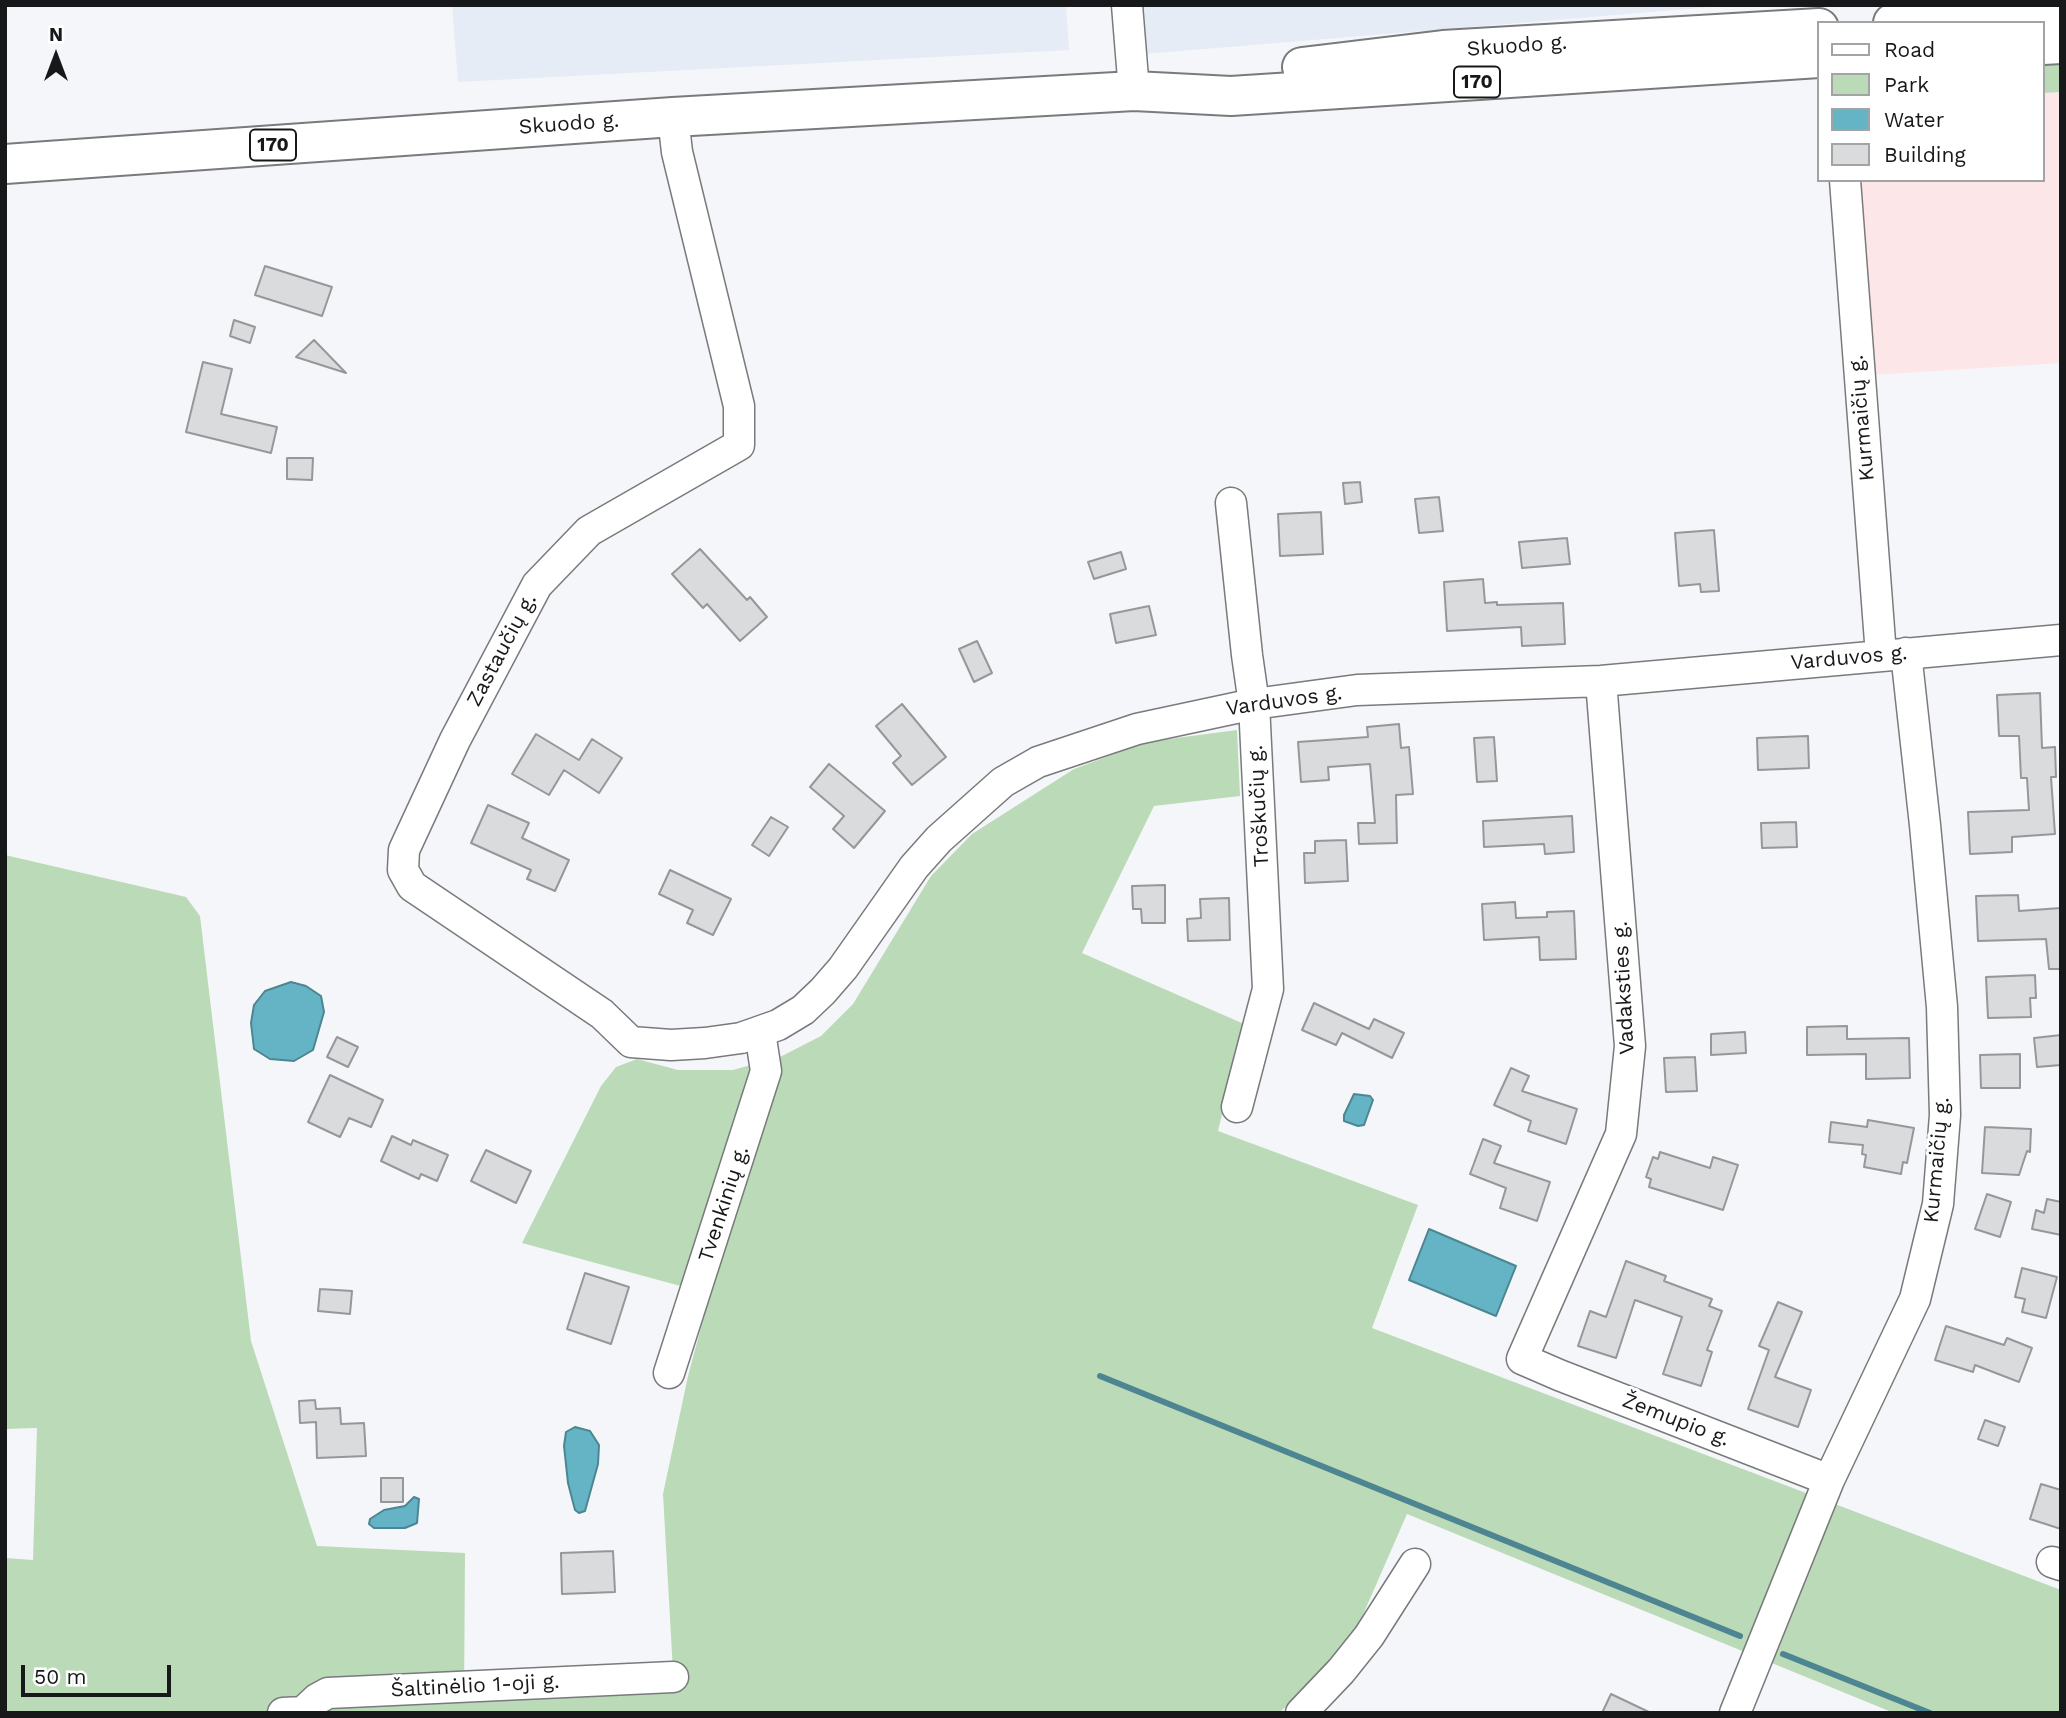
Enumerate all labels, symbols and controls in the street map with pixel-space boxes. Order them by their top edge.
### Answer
north arrow [21,21,91,91]
legend [1818,21,2045,182]
text: N [49,23,63,46]
street label: Skuodo g. [1466,30,1568,62]
text: Road [1884,37,1935,62]
road number: 170 [1454,66,1500,97]
text: Park [1884,72,1929,97]
text: Water [1884,107,1944,132]
street label: Skuodo g. [518,108,620,140]
road number: 170 [250,130,296,160]
text: Building [1884,142,1966,167]
street label: Kurmaičių g. [1844,354,1880,482]
street label: Zastaučių g. [462,589,542,711]
street label: Varduvos g. [1790,640,1908,676]
street label: Varduvos g. [1224,680,1344,722]
street label: Troškučių g. [1243,744,1275,868]
street label: Vadaksties g. [1608,921,1640,1055]
street label: Kurmaičių g. [1919,1096,1955,1224]
street label: Tvenkinių g. [693,1143,755,1265]
street label: Žemupio g. [1619,1388,1733,1452]
scale bar [24,1652,175,1696]
text: 50 m [34,1664,86,1689]
street label: Šaltinėlio 1-oji g. [390,1669,560,1703]

